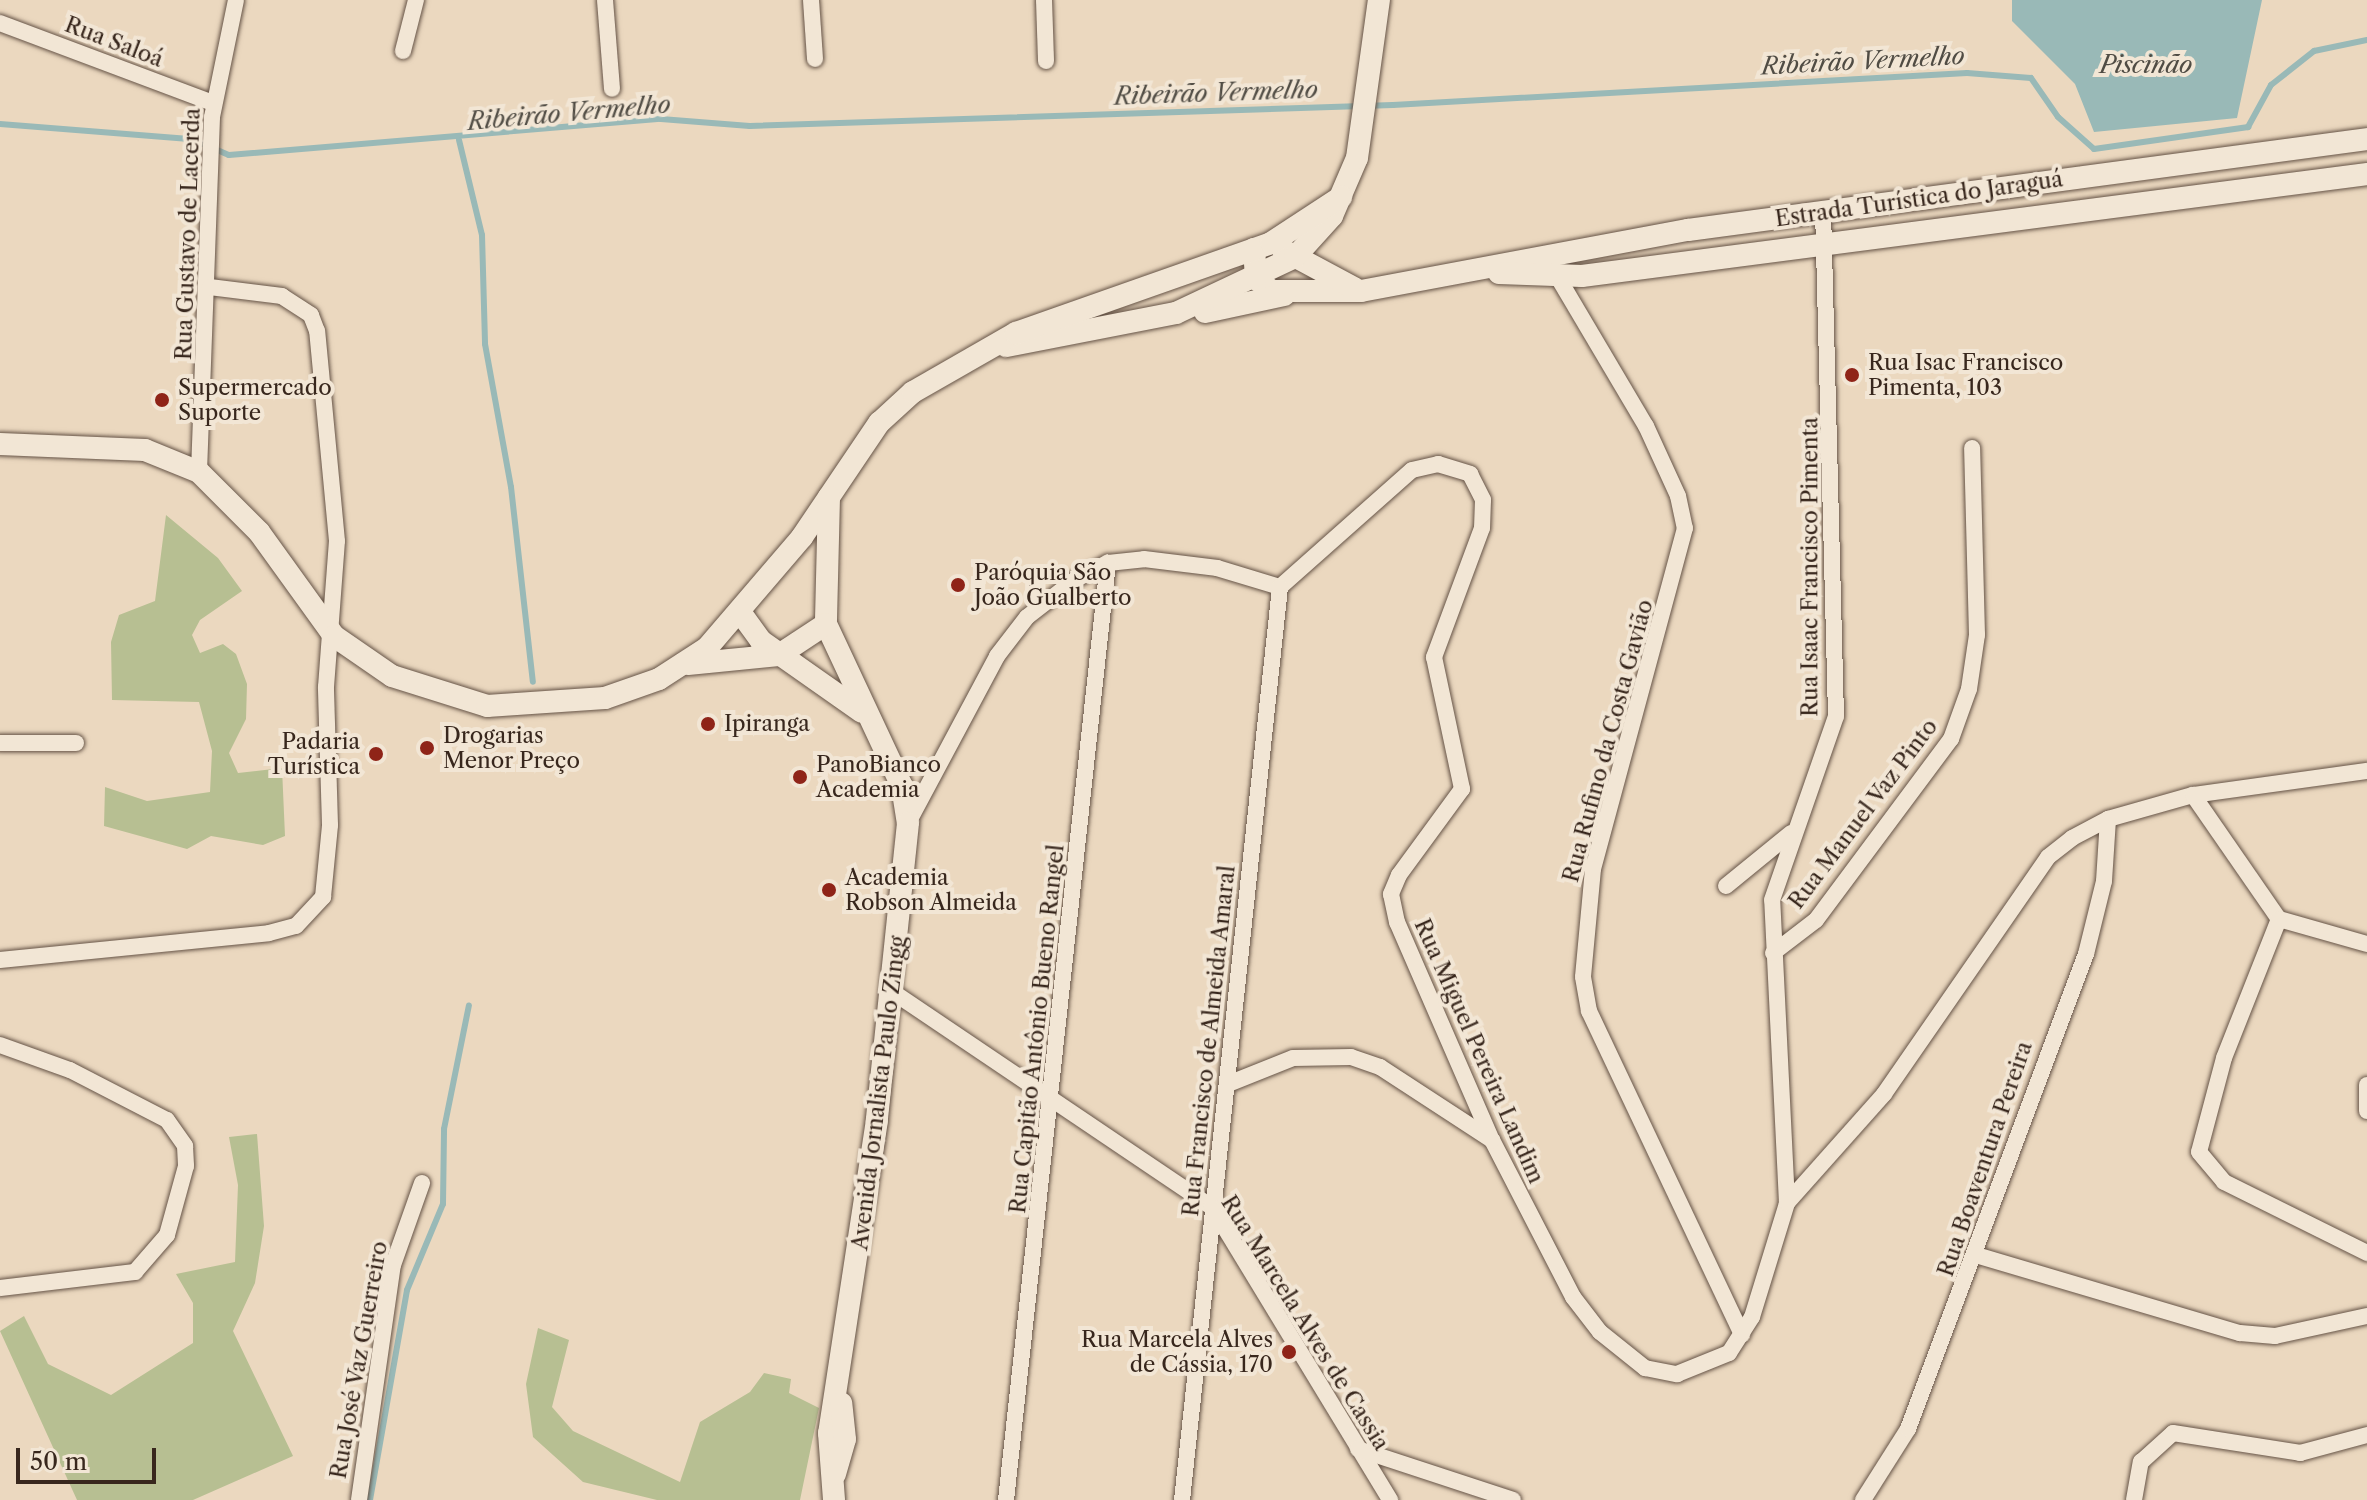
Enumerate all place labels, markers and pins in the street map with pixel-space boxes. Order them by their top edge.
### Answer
place label: Rua Isac Francisco Pimenta, 103 [1868,349,2063,400]
marker: Rua Isac Francisco Pimenta, 103 [1843,366,1861,384]
place label: Supermercado Suporte [178,374,332,426]
marker: Supermercado Suporte [153,391,171,409]
place label: Paróquia São João Gualberto [974,559,1131,610]
marker: Paróquia São João Gualberto [949,576,967,594]
place label: Ipiranga [724,711,810,737]
marker: Ipiranga [699,715,717,733]
place label: Drogarias Menor Preço [443,722,580,774]
place label: Padaria Turística [268,728,360,780]
marker: Drogarias Menor Preço [418,739,436,757]
marker: Padaria Turística [367,745,385,763]
place label: PanoBianco Academia [816,751,941,802]
marker: PanoBianco Academia [791,768,809,786]
place label: Academia Robson Almeida [845,864,1018,916]
marker: Academia Robson Almeida [820,881,838,899]
place label: Rua Marcela Alves de Cássia, 170 [1080,1326,1273,1378]
marker: Rua Marcela Alves de Cássia, 170 [1280,1343,1298,1361]

